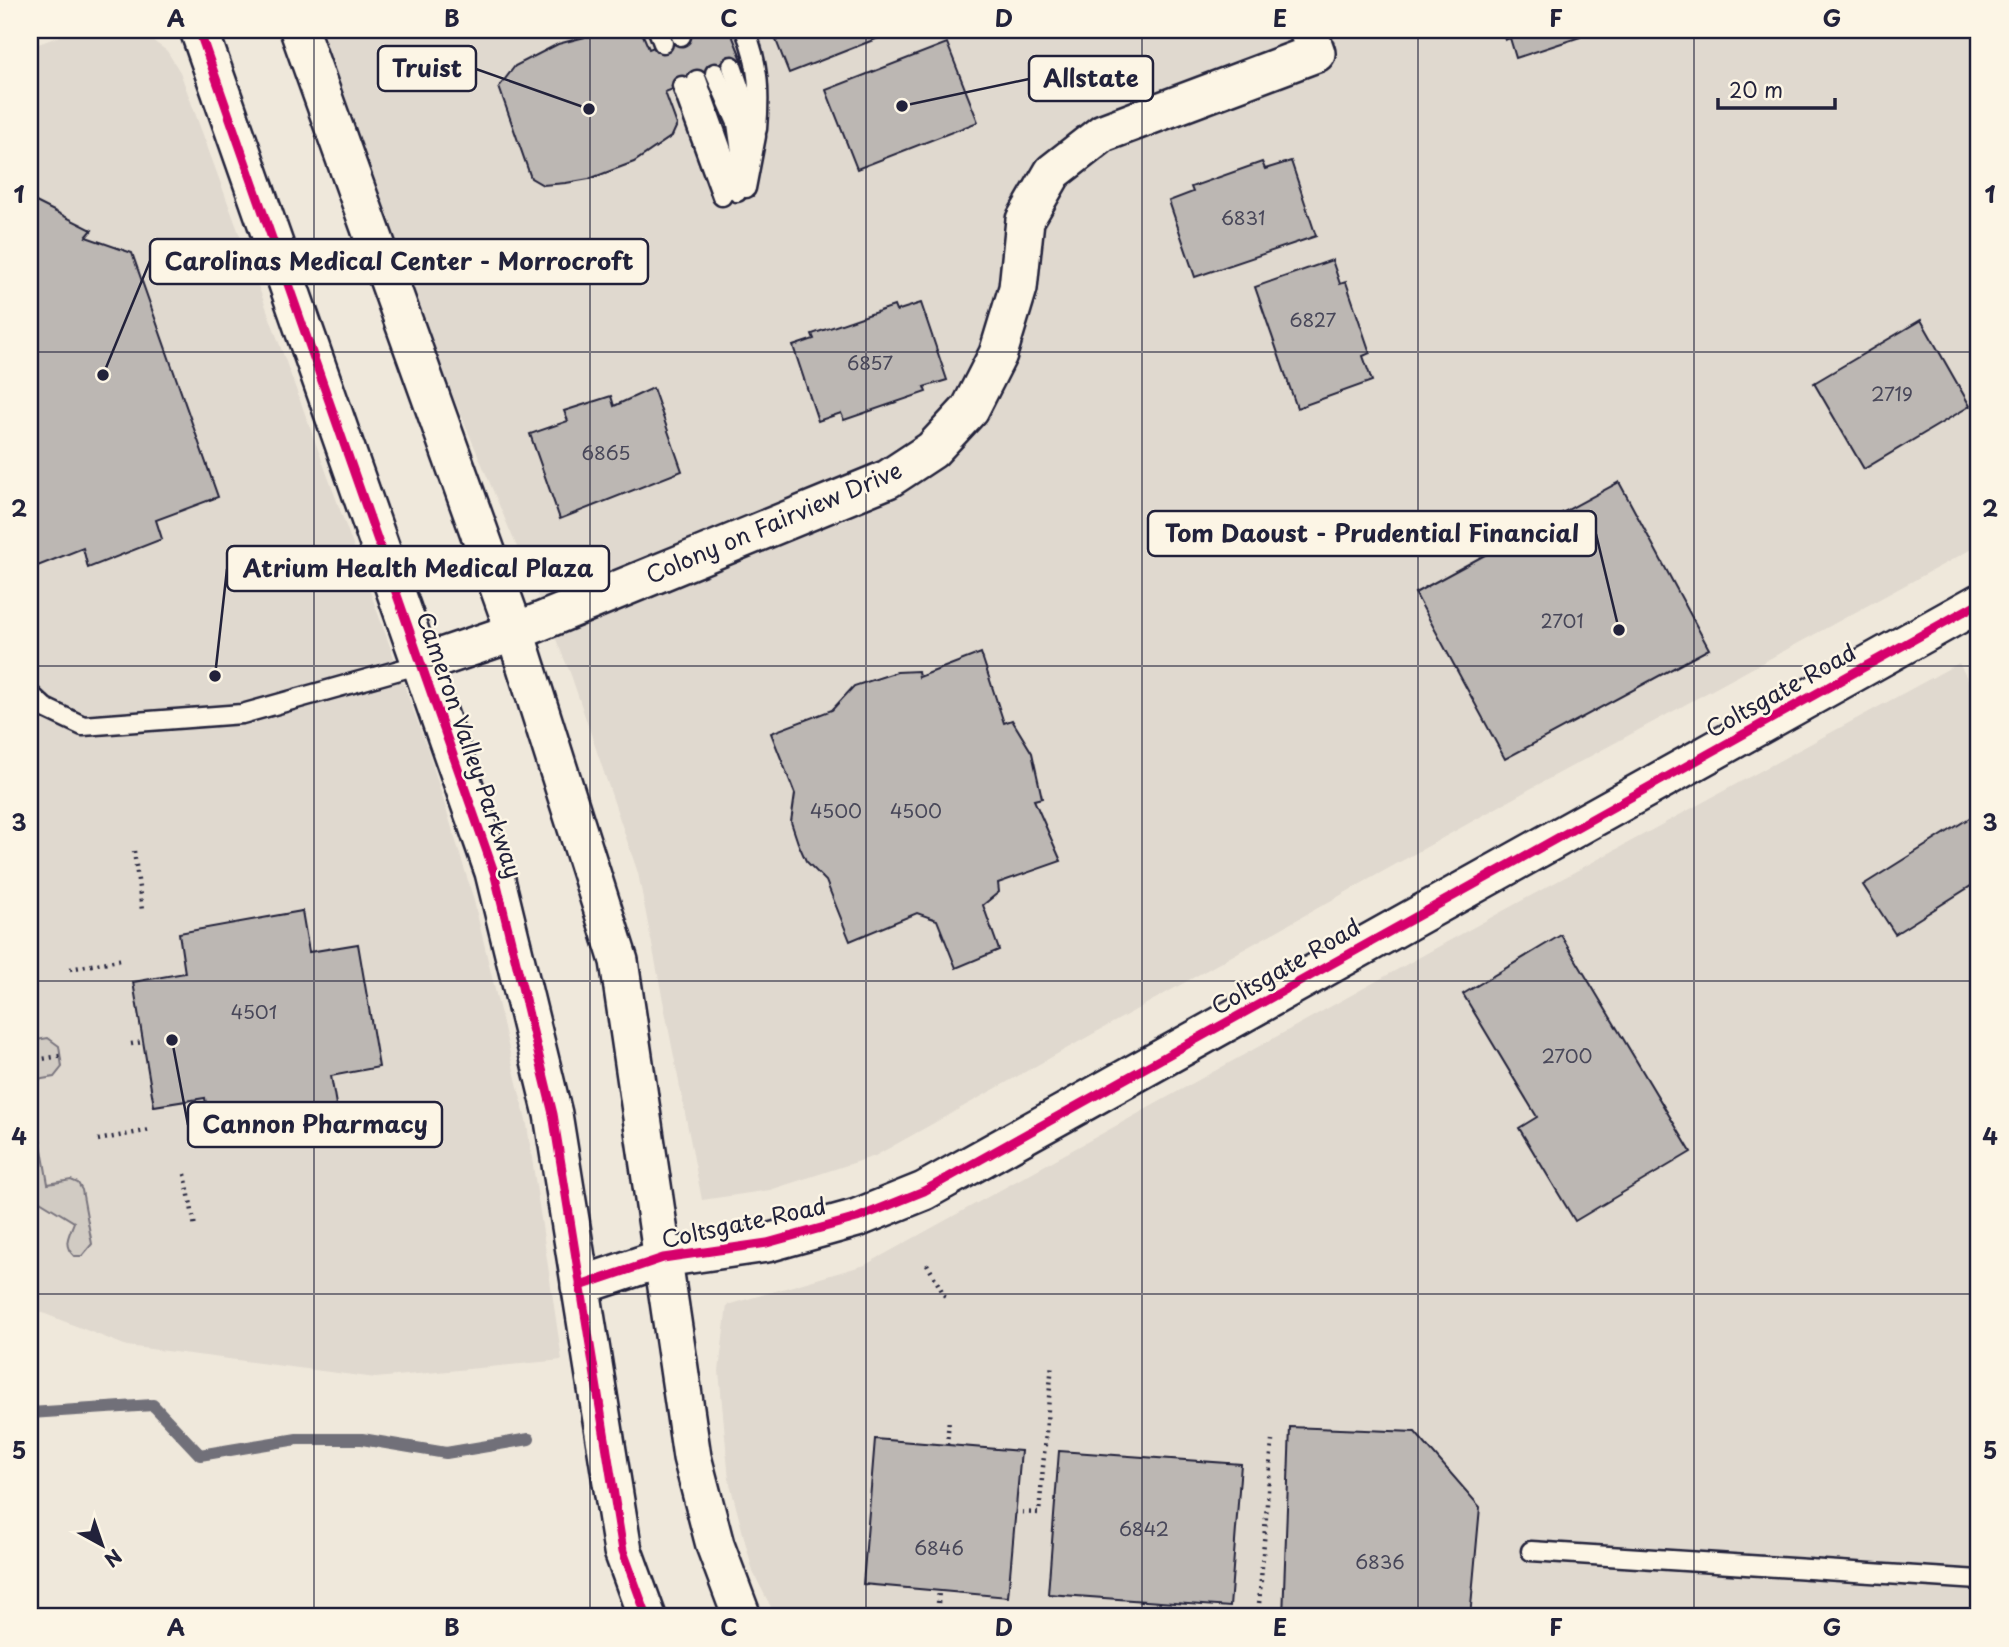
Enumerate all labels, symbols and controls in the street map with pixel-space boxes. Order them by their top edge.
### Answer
text: A [167,0,185,35]
text: B [444,0,460,35]
text: C [720,0,738,35]
text: D [995,0,1013,35]
text: E [1273,0,1287,35]
text: F [1549,0,1563,35]
text: G [1823,0,1841,35]
callout: Truist [378,46,476,91]
text: Truist [392,49,462,85]
callout: Allstate [1029,56,1153,101]
text: Allstate [1043,59,1139,95]
scale bar [1718,66,1836,110]
text: 20 m [1729,73,1783,105]
text: 1 [14,176,25,211]
text: 1 [1985,176,1996,211]
house number: 6831 [1221,203,1265,231]
callout: Carolinas Medical Center - Morrocroft [150,239,648,284]
text: Carolinas Medical Center - Morrocroft [164,242,634,278]
house number: 6827 [1290,305,1337,333]
house number: 6857 [847,348,893,376]
house number: 2719 [1871,379,1913,407]
house number: 6865 [582,438,630,466]
street label: Colony on Fairview Drive [640,452,907,591]
text: 2 [11,490,27,525]
text: 2 [1982,490,1998,525]
callout: Tom Daoust - Prudential Financial [1148,511,1596,556]
text: Tom Daoust - Prudential Financial [1165,514,1579,550]
callout: Atrium Health Medical Plaza [227,546,609,591]
text: Atrium Health Medical Plaza [242,549,594,585]
house number: 2701 [1540,606,1584,634]
street label: Cameron Valley Parkway [408,607,532,882]
street label: Coltsgate Road [1699,634,1862,746]
house number: 4500 [810,796,862,824]
house number: 4500 [890,796,942,824]
text: 3 [11,804,27,839]
text: 3 [1982,804,1998,839]
street label: Coltsgate Road [1204,909,1366,1023]
house number: 4501 [231,997,277,1025]
house number: 2700 [1541,1041,1593,1069]
callout: Cannon Pharmacy [188,1102,442,1147]
text: Cannon Pharmacy [202,1105,428,1141]
text: 4 [11,1118,27,1153]
text: 4 [1982,1118,1998,1153]
street label: Coltsgate Road [658,1187,829,1256]
text: 5 [12,1432,26,1467]
text: 5 [1983,1432,1997,1467]
north arrow [66,1510,136,1580]
house number: 6842 [1119,1514,1169,1542]
house number: 6846 [914,1533,964,1561]
text: N [99,1543,128,1574]
house number: 6836 [1355,1547,1405,1575]
text: A [167,1609,185,1644]
text: B [444,1609,460,1644]
text: C [720,1609,738,1644]
text: D [995,1609,1013,1644]
text: E [1273,1609,1287,1644]
text: F [1549,1609,1563,1644]
text: G [1823,1609,1841,1644]

